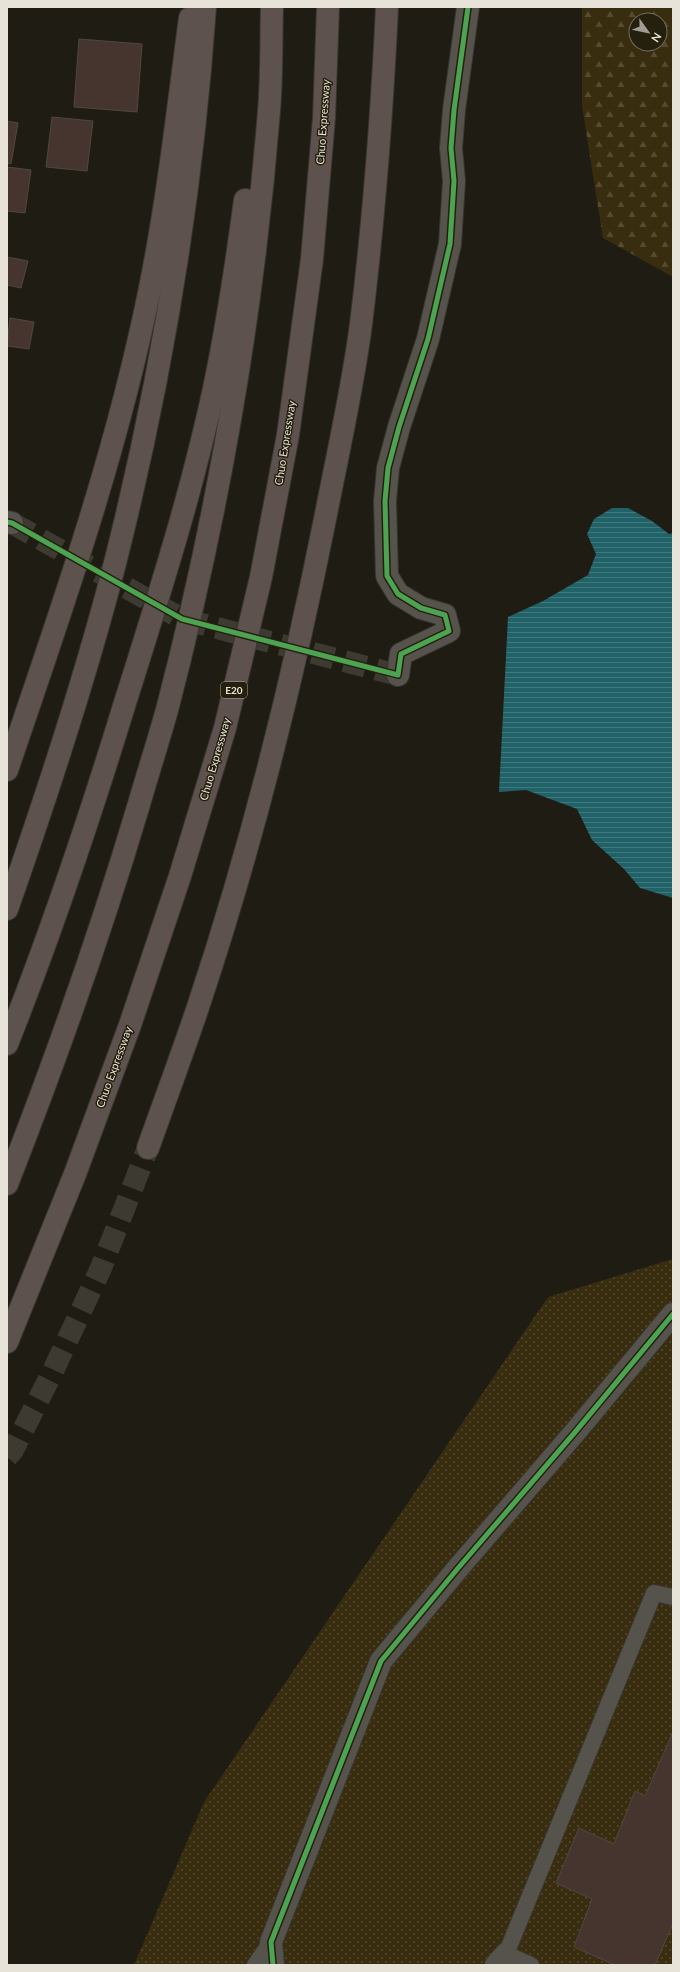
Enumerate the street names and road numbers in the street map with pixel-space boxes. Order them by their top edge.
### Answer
street label: Chuo Expressway [313,79,332,165]
street label: Chuo Expressway [271,399,298,486]
road number: E20 [221,682,247,698]
street label: Chuo Expressway [197,716,233,802]
street label: Chuo Expressway [93,1024,134,1109]

